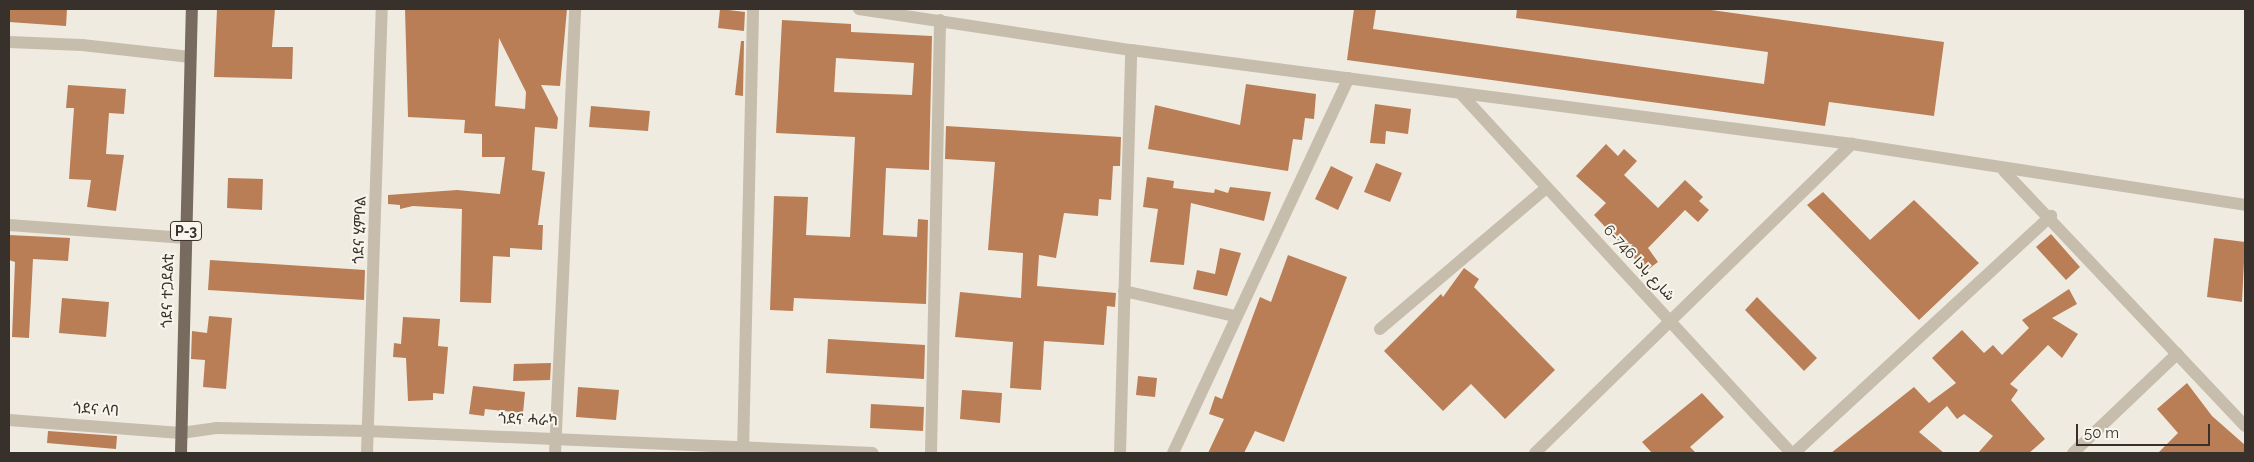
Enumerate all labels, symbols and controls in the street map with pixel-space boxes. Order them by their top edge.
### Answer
street label: ጎደና ሂምቦል [350,196,370,264]
road number: P-3 [170,220,202,242]
street label: شارع بادا 746-6 [1599,222,1679,304]
street label: ጎደና ተጋደልቲ [158,254,178,328]
street label: ጎደና ላባ [72,399,120,421]
street label: ጎደና ሓራካ [498,410,558,430]
scale bar [2079,414,2213,446]
text: 50 m [2084,424,2119,442]

